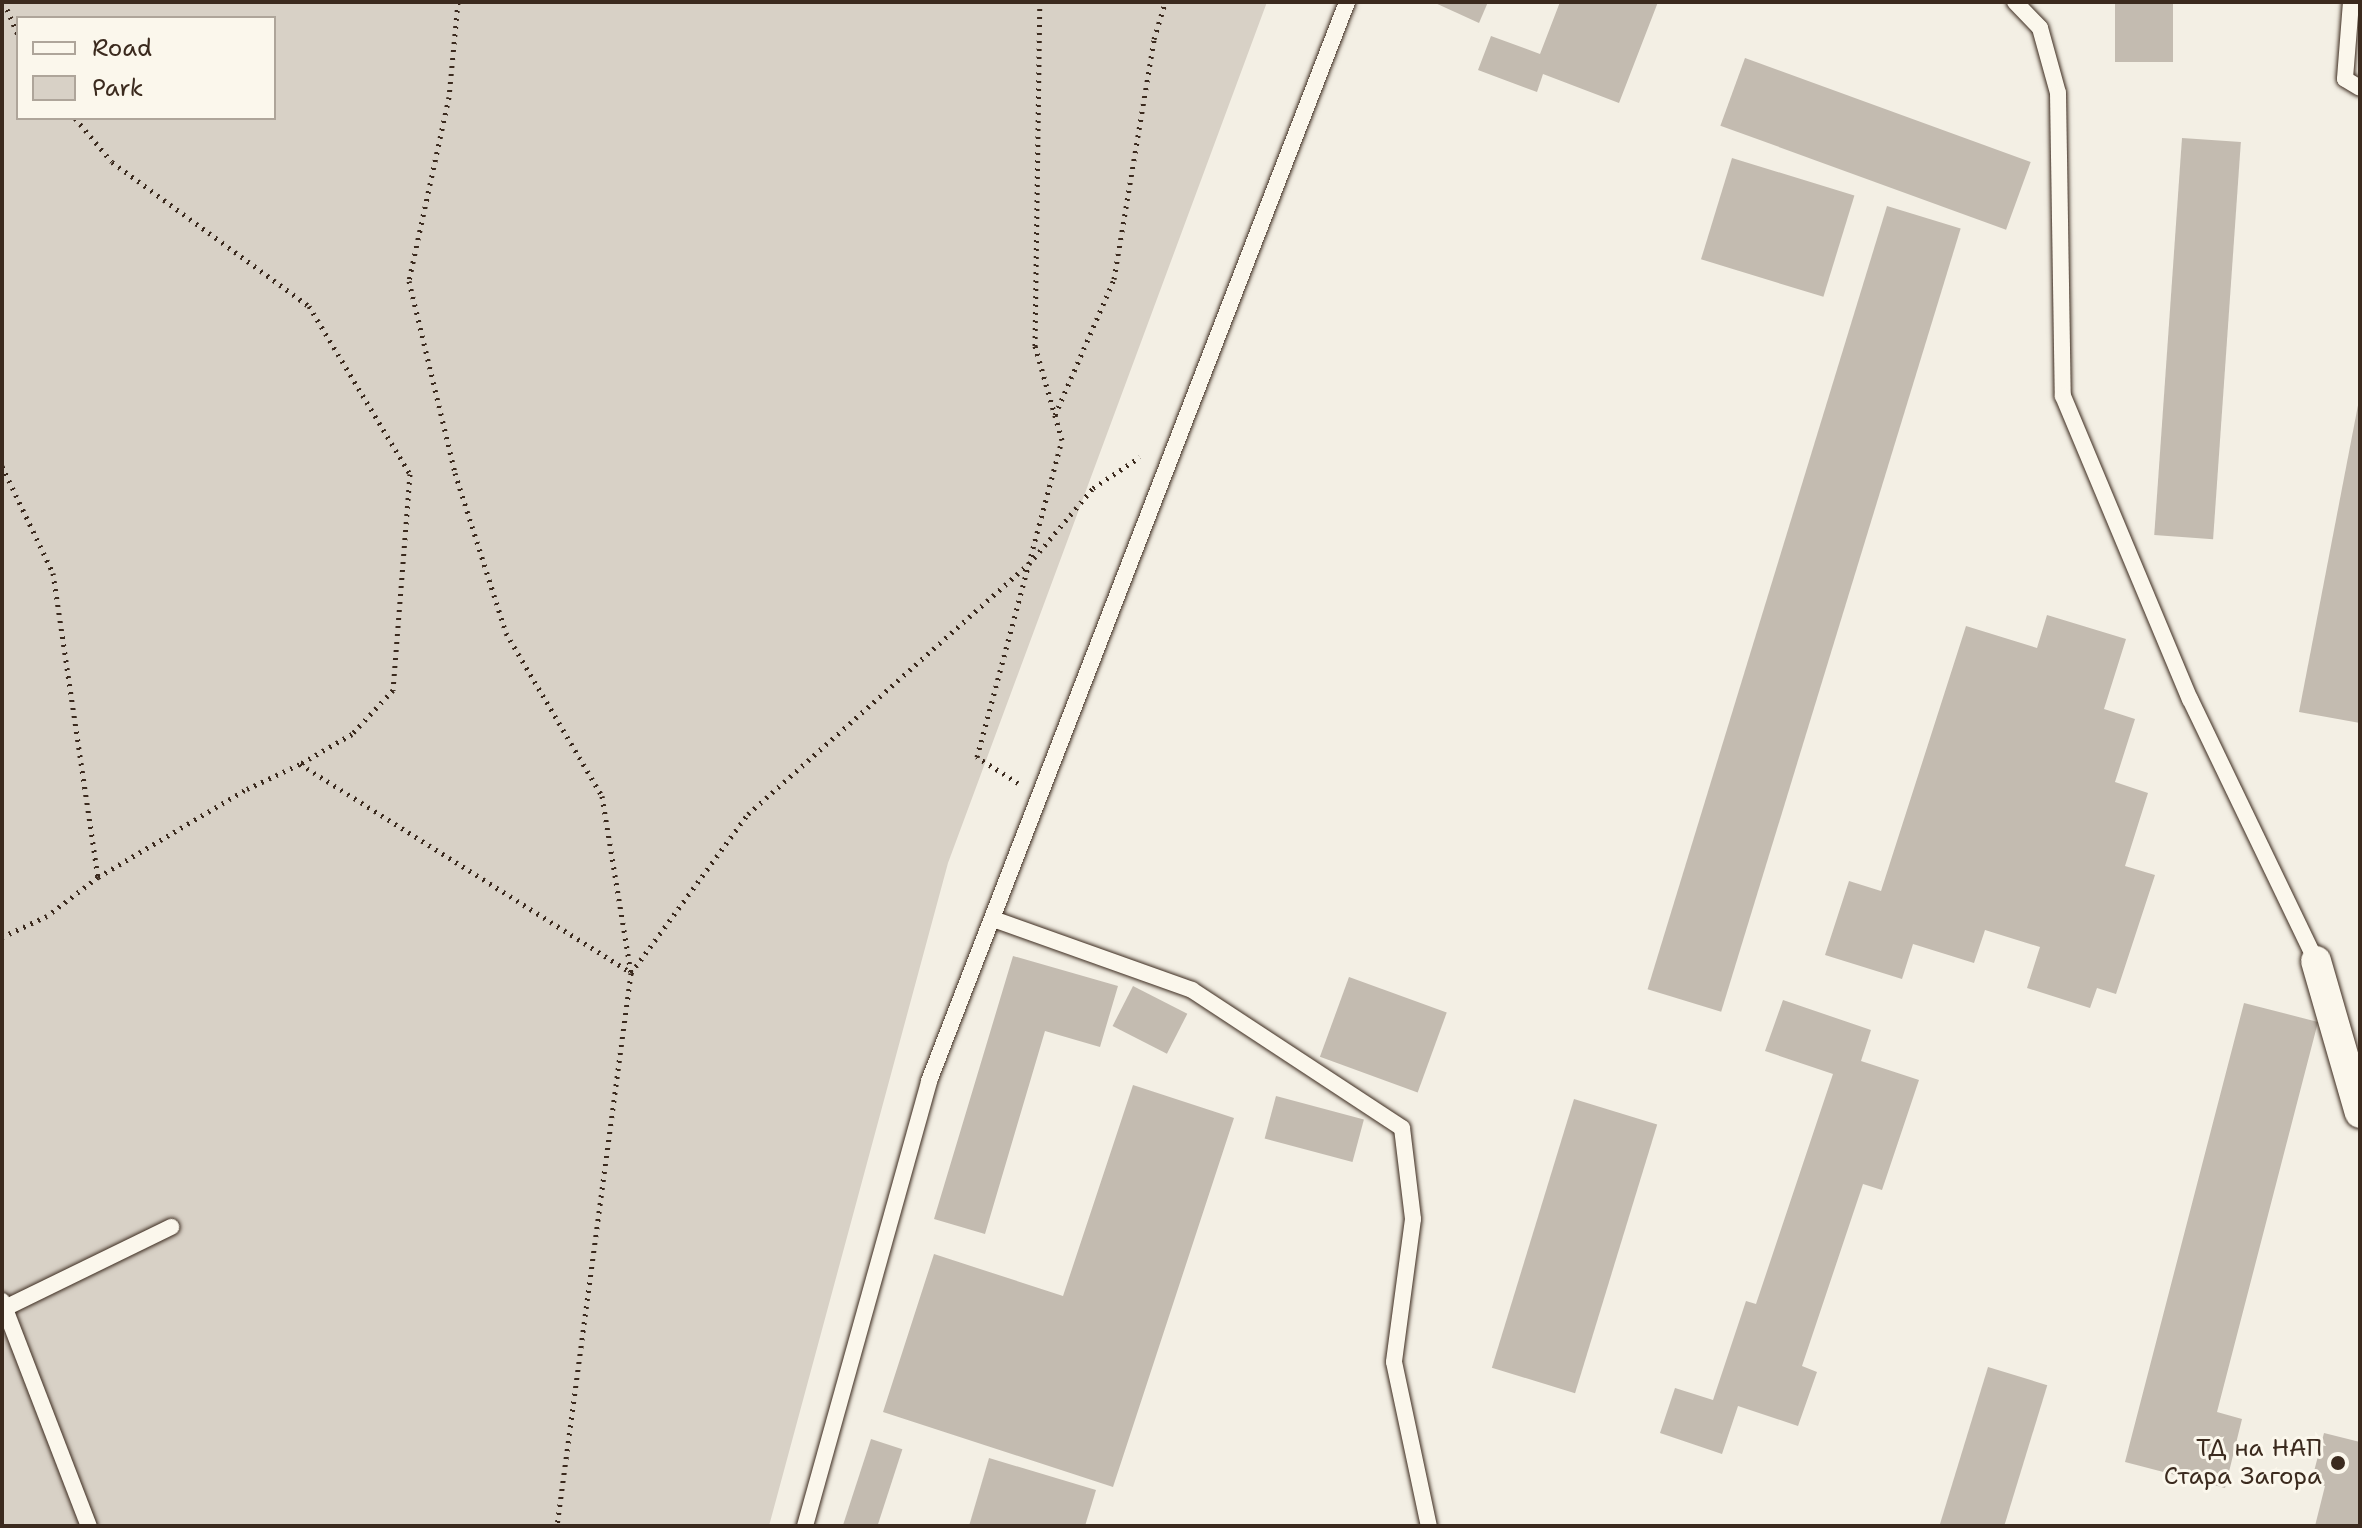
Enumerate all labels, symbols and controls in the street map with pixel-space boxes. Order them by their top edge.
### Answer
legend [16,16,276,120]
text: Road [92,32,152,64]
text: Park [92,72,144,104]
place label: ТД на НАП Стара Загора [2164,1435,2322,1491]
marker: ТД на НАП Стара Загора [2329,1454,2347,1472]

